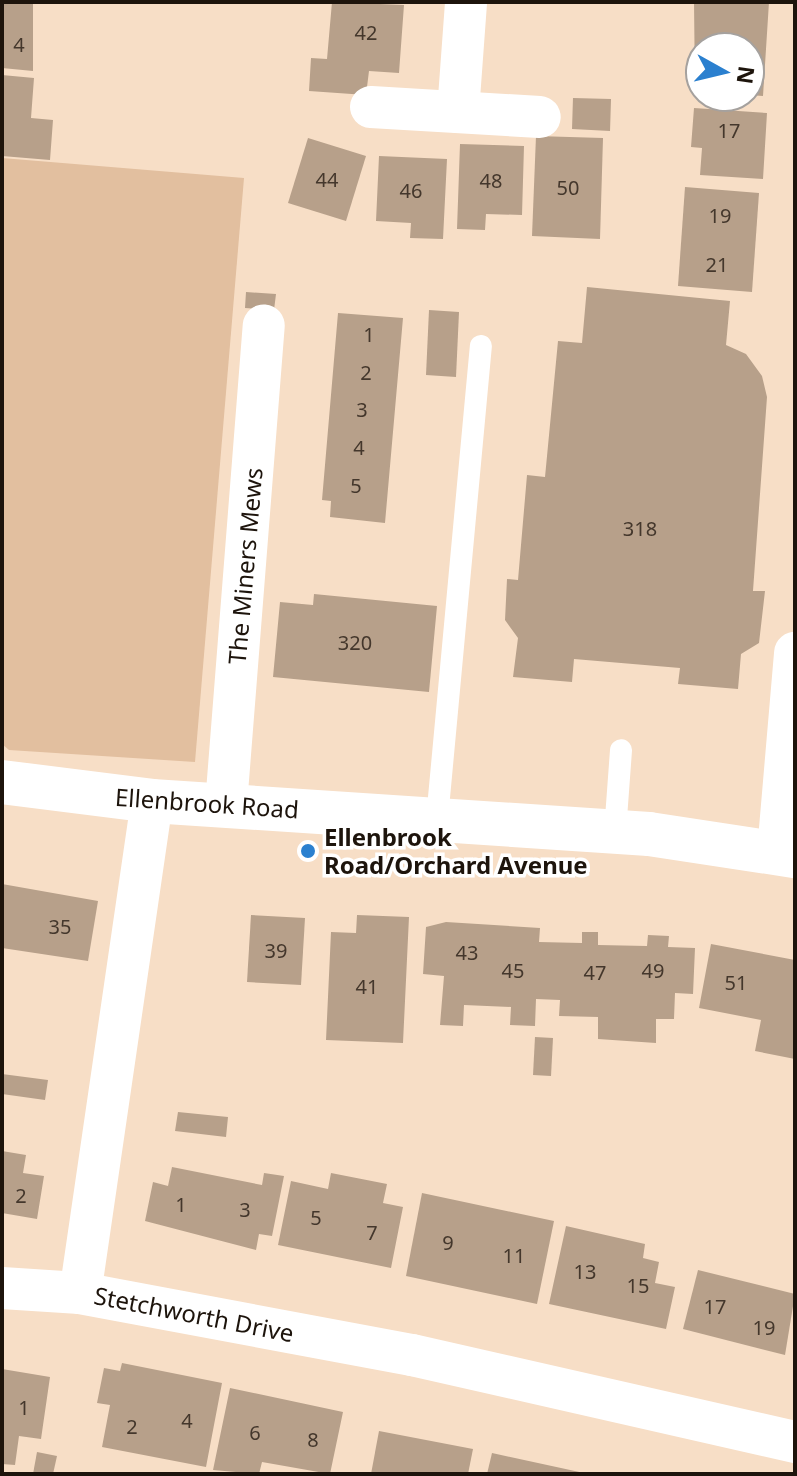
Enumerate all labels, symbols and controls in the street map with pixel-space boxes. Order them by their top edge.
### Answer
house number: 42 [355,20,377,44]
house number: 4 [13,32,25,56]
north arrow [685,32,765,112]
text: N [731,64,763,86]
house number: 17 [718,118,740,142]
house number: 44 [316,167,338,191]
house number: 48 [480,168,502,192]
house number: 50 [557,175,579,199]
house number: 46 [400,178,422,202]
house number: 19 [709,203,731,227]
house number: 21 [706,252,728,276]
house number: 1 [363,322,375,346]
house number: 2 [360,360,372,384]
house number: 3 [356,397,368,421]
house number: 4 [353,435,365,459]
street label: The Miners Mews [222,467,268,665]
house number: 5 [350,473,362,497]
house number: 318 [623,516,657,540]
house number: 320 [338,630,372,654]
street label: Ellenbrook Road [114,782,300,824]
place label: Ellenbrook Road/Orchard Avenue [324,823,588,879]
marker: Ellenbrook Road/Orchard Avenue [299,842,317,860]
house number: 35 [49,914,71,938]
house number: 39 [265,938,287,962]
house number: 43 [456,940,478,964]
house number: 45 [502,958,524,982]
house number: 49 [642,958,664,982]
house number: 47 [584,960,606,984]
house number: 51 [725,970,747,994]
house number: 41 [356,974,378,998]
house number: 2 [15,1183,27,1207]
house number: 1 [175,1192,187,1216]
house number: 3 [239,1197,251,1221]
house number: 5 [310,1205,322,1229]
house number: 7 [366,1220,378,1244]
house number: 9 [442,1230,454,1254]
house number: 11 [503,1243,525,1267]
house number: 13 [574,1259,596,1283]
house number: 15 [627,1273,649,1297]
street label: Stetchworth Drive [92,1281,296,1347]
house number: 17 [704,1294,726,1318]
house number: 19 [753,1315,775,1339]
house number: 1 [18,1395,30,1419]
house number: 4 [181,1408,193,1432]
house number: 2 [126,1414,138,1438]
house number: 6 [249,1420,261,1444]
house number: 8 [307,1427,319,1451]

